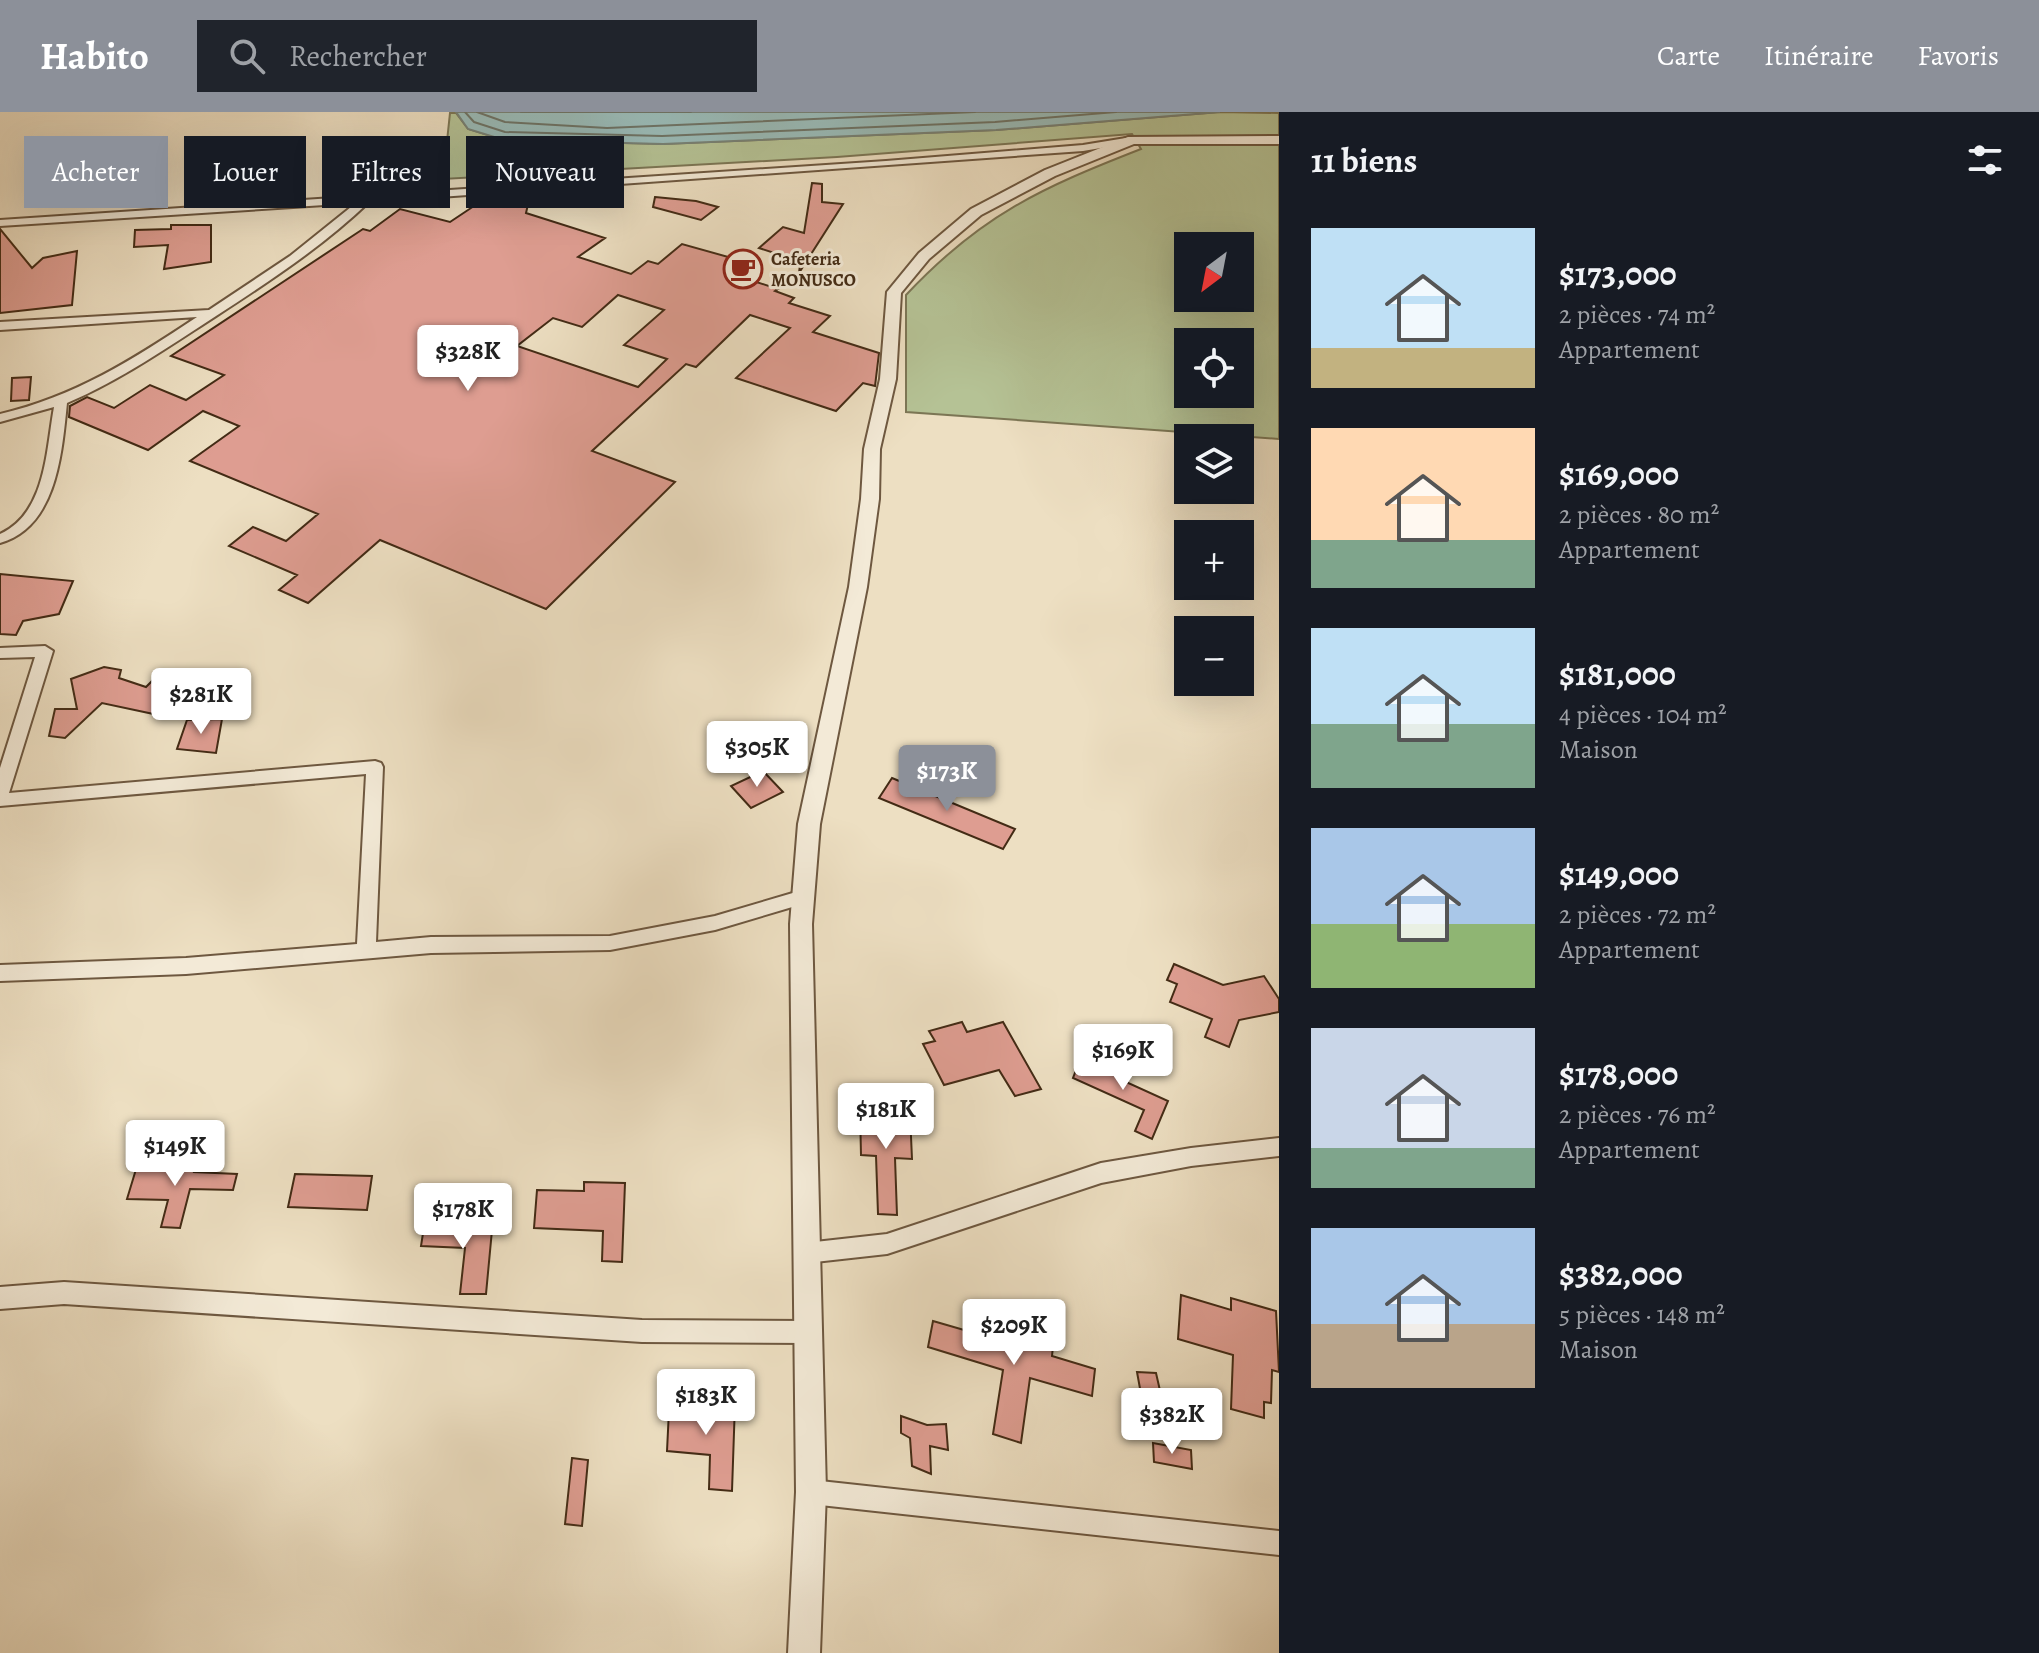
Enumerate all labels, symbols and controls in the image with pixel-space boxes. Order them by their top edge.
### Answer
search box [197,20,757,92]
text: Habito [40,30,149,82]
icon: search [225,34,269,78]
text: Rechercher [289,36,427,76]
text: Carte [1657,37,1720,75]
text: Itinéraire [1764,37,1874,75]
text: Favoris [1918,37,1999,75]
chip: Acheter [24,136,168,208]
chip: Louer [184,136,306,208]
chip: Filtres [322,136,450,208]
chip: Nouveau [466,136,624,208]
text: 11 biens [1311,137,1417,184]
icon: filters [1963,138,2007,182]
north arrow [1174,232,1254,312]
map controls [1174,232,1254,696]
place label: Cafeteria MONUSCO [771,247,856,292]
cafe icon: Cafeteria MONUSCO [722,248,764,290]
text: $173,000 [1559,250,1677,297]
icon: home [1375,260,1471,356]
text: 2 pièces · 74 m² [1559,297,1715,332]
pin: $328K [412,325,524,393]
button: locate [1174,328,1254,408]
text: Appartement [1559,332,1700,367]
text: $328K [435,333,501,368]
button: layers [1174,424,1254,504]
text: $169,000 [1559,450,1679,497]
icon: home [1375,460,1471,556]
text: 2 pièces · 80 m² [1559,497,1719,532]
button: + [1174,520,1254,600]
text: Appartement [1559,532,1700,567]
button: − [1174,616,1254,696]
text: $181,000 [1559,650,1676,697]
icon: home [1375,660,1471,756]
pin: $281K [145,668,257,736]
text: $281K [169,676,233,711]
text: 4 pièces · 104 m² [1559,697,1727,732]
pin: $305K [701,721,813,789]
text: $305K [725,729,789,764]
text: Maison [1559,732,1638,767]
pin: $173K [891,745,1003,813]
text: $173K [917,753,977,788]
text: $149,000 [1559,850,1679,897]
icon: home [1375,860,1471,956]
text: 2 pièces · 72 m² [1559,897,1716,932]
text: Appartement [1559,932,1700,967]
pin: $169K [1067,1024,1179,1092]
text: $169K [1092,1032,1154,1067]
text: $178,000 [1559,1050,1678,1097]
icon: home [1375,1060,1471,1156]
pin: $181K [830,1083,942,1151]
text: $181K [856,1091,916,1126]
text: 2 pièces · 76 m² [1559,1097,1716,1132]
pin: $149K [119,1120,231,1188]
text: $149K [144,1128,206,1163]
text: Appartement [1559,1132,1700,1167]
pin: $178K [407,1183,519,1251]
text: $178K [432,1191,494,1226]
text: $382,000 [1559,1250,1683,1297]
icon: home [1375,1260,1471,1356]
text: 5 pièces · 148 m² [1559,1297,1725,1332]
pin: $209K [958,1299,1070,1367]
text: $209K [981,1307,1047,1342]
text: Maison [1559,1332,1638,1367]
pin: $183K [650,1369,762,1437]
text: $183K [675,1377,737,1412]
pin: $382K [1116,1388,1228,1456]
text: $382K [1139,1396,1205,1431]

